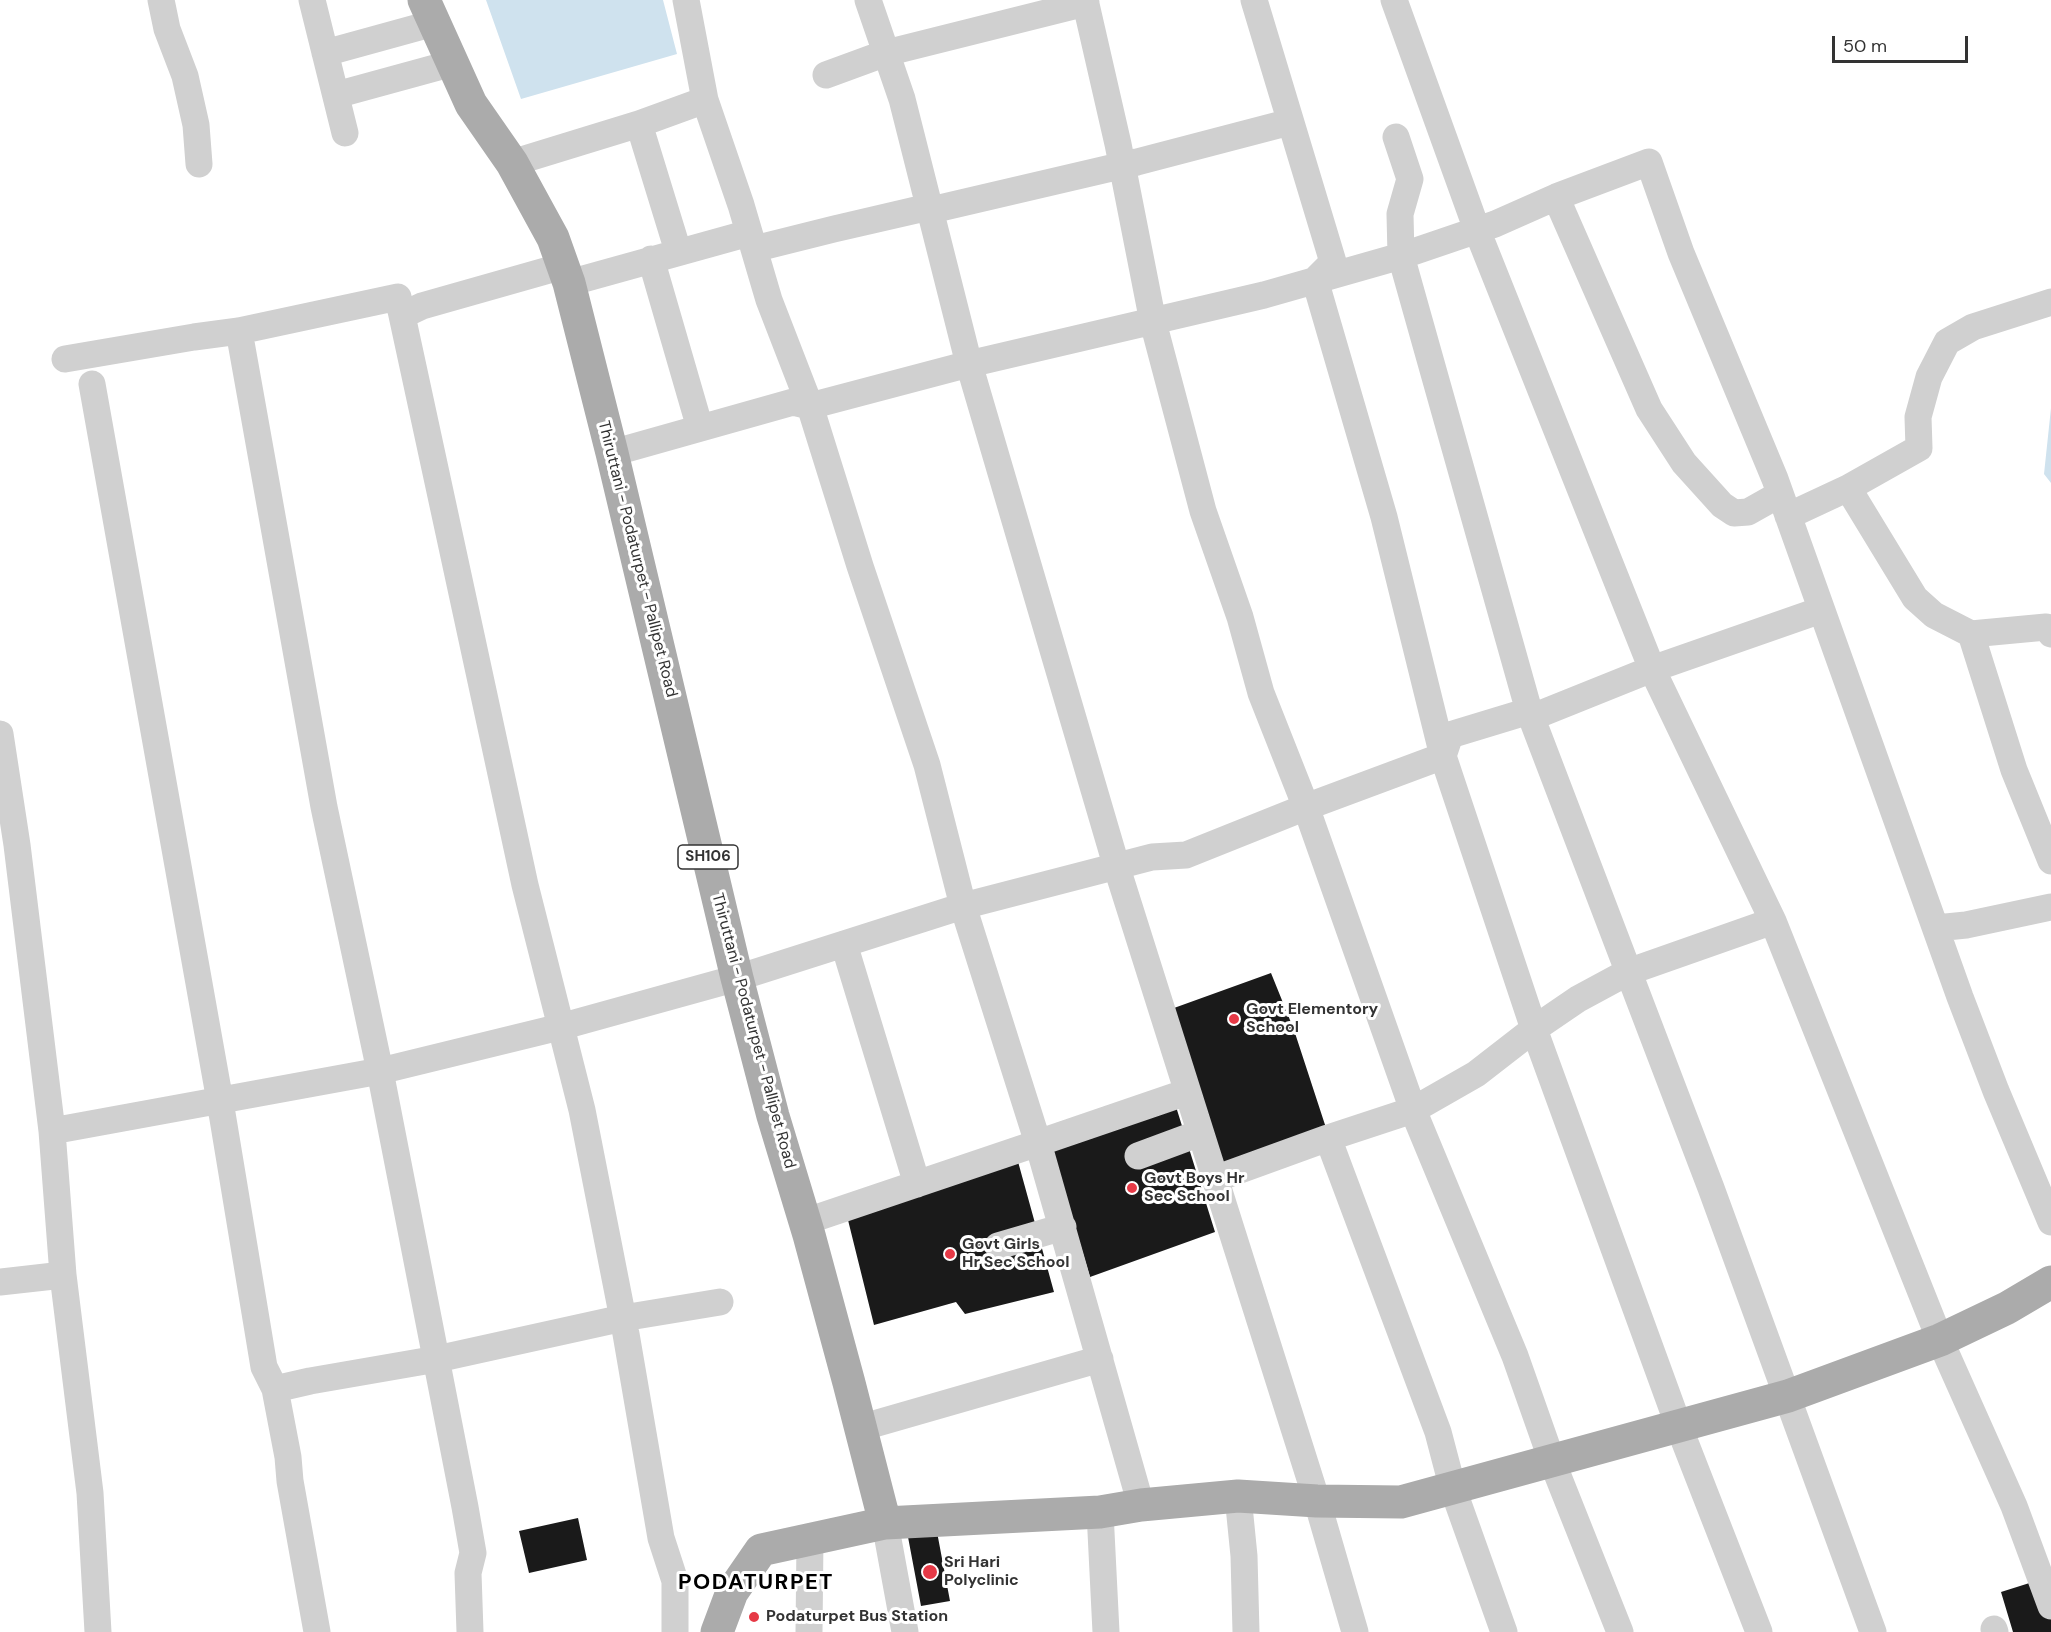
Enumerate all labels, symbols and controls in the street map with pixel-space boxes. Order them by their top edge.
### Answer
scale bar [1835,24,1972,62]
text: 50 m [1843,34,1887,58]
street label: Thiruttani - Podaturpet - Pallipet Road [593,419,681,699]
road number: SH106 [678,845,738,869]
street label: Thiruttani - Podaturpet - Pallipet Road [707,891,799,1171]
place label: Govt Elementory School [1246,1000,1378,1038]
marker: Govt Elementory School [1227,1012,1241,1026]
place label: Govt Boys Hr Sec School [1144,1169,1245,1207]
marker: Govt Boys Hr Sec School [1125,1181,1139,1195]
place label: Govt Girls Hr Sec School [962,1235,1070,1273]
marker: Govt Girls Hr Sec School [943,1247,957,1261]
place label: Sri Hari Polyclinic [944,1553,1019,1591]
marker: Sri Hari Polyclinic [921,1563,939,1581]
district label: PODATURPET [678,1570,834,1596]
place label: Podaturpet Bus Station [766,1607,948,1627]
marker: Podaturpet Bus Station [747,1610,761,1624]

